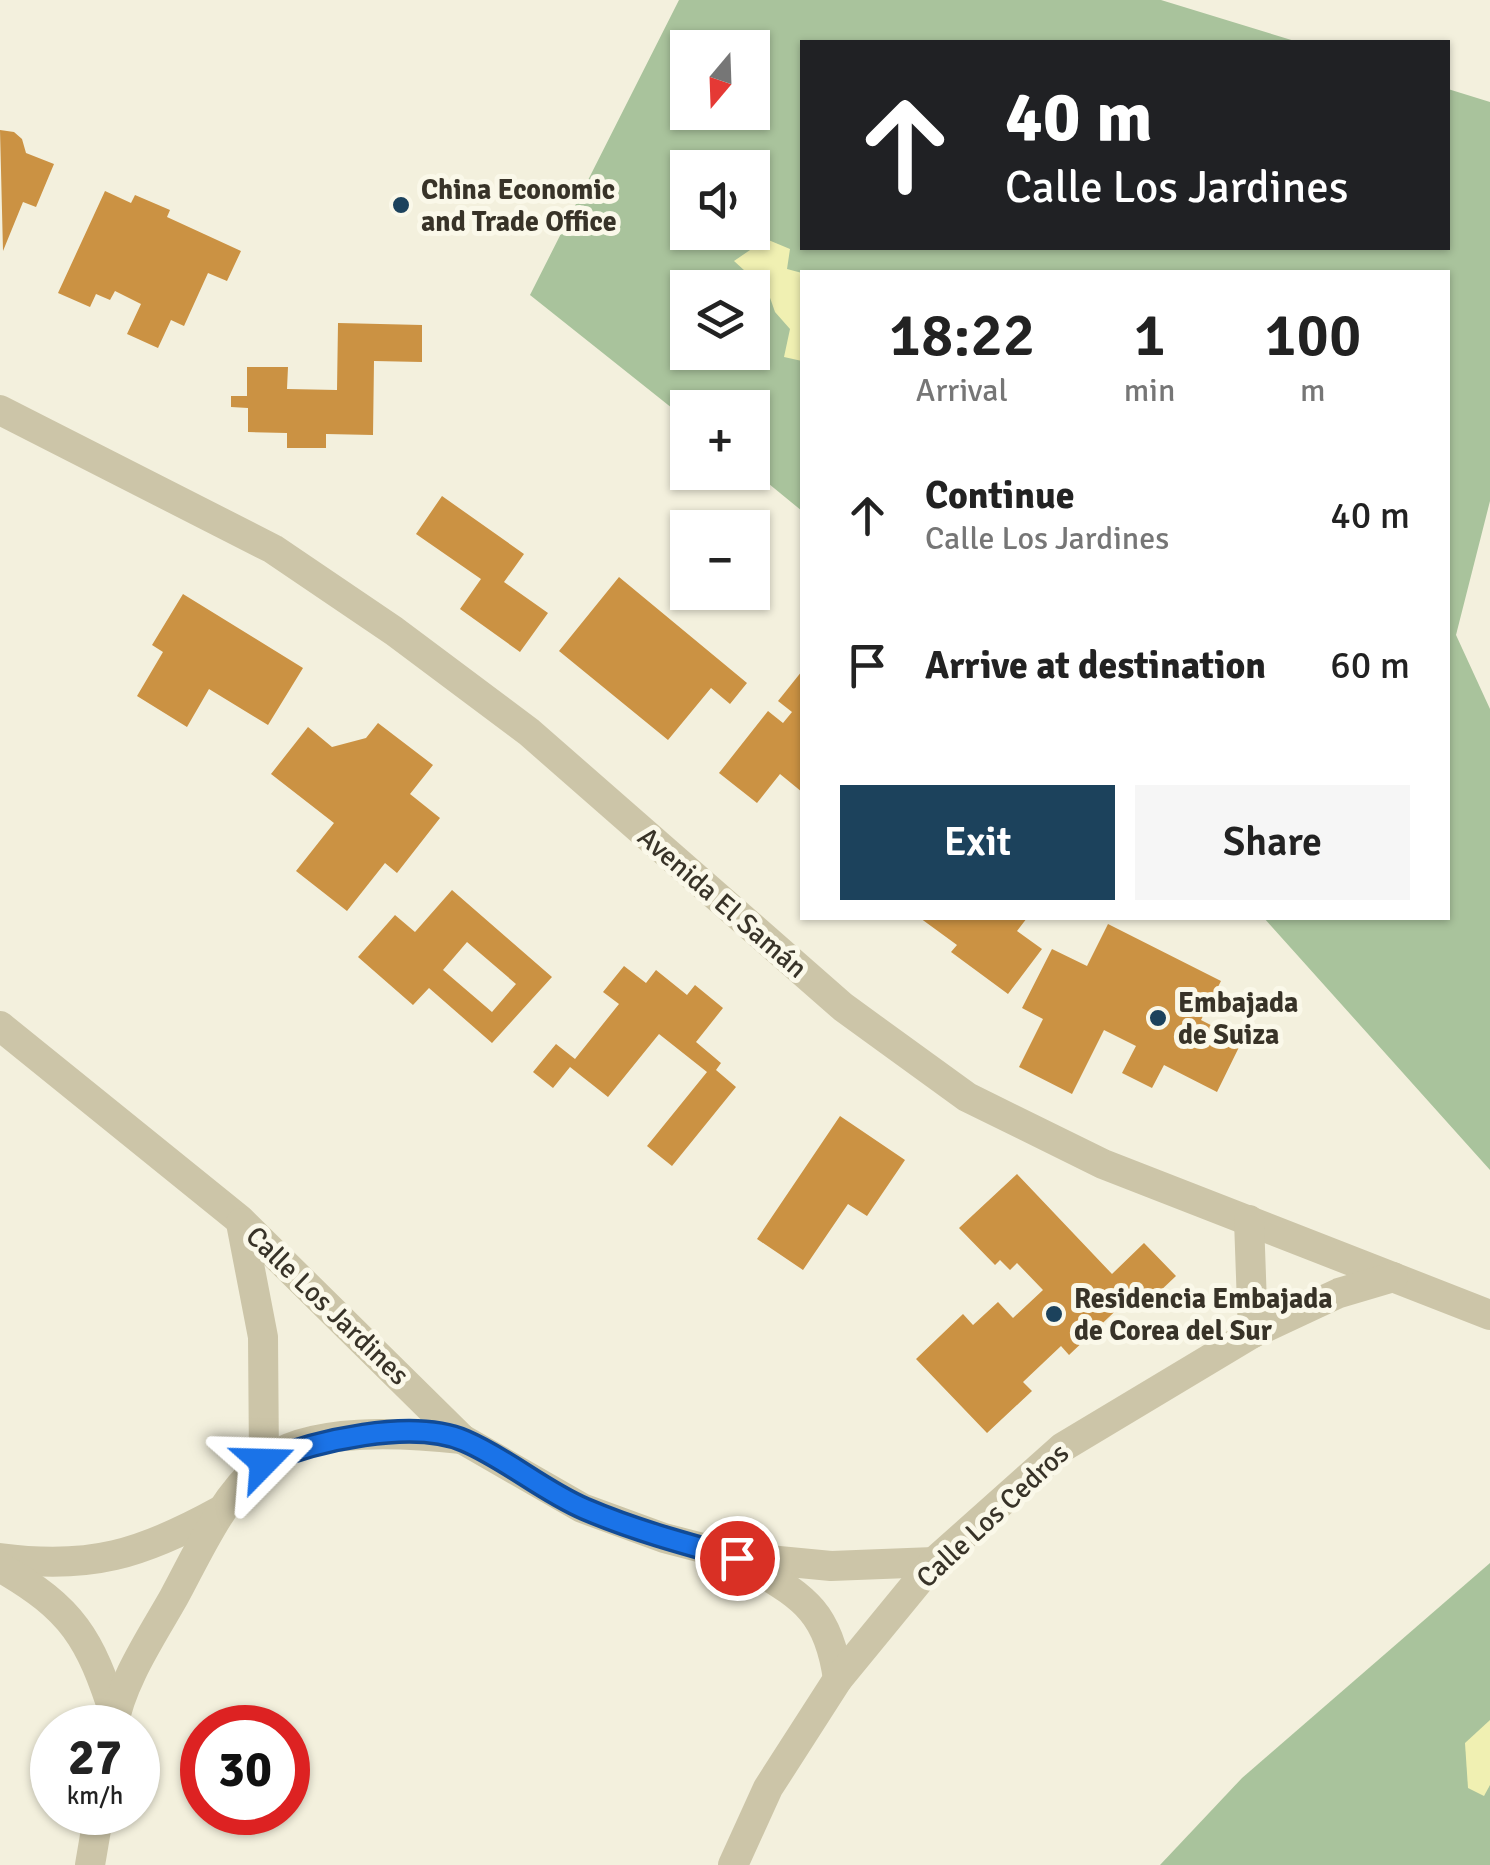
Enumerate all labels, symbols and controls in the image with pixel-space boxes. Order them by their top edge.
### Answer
north arrow [670,30,770,130]
map controls [670,30,770,610]
text: 40 m [1005,74,1153,160]
icon: ahead [840,80,970,210]
button: sound [670,150,770,250]
text: Calle Los Jardines [1005,160,1349,215]
place label: China Economic and Trade Office [421,173,617,239]
marker: China Economic and Trade Office [390,194,412,216]
button: layers [670,270,770,370]
text: 18:22 [889,299,1035,373]
text: 1 [1133,299,1166,373]
text: 100 [1264,299,1361,373]
text: Arrival [916,371,1008,410]
text: min [1124,371,1175,410]
text: m [1300,371,1326,410]
button: + [670,390,770,490]
text: Continue [925,472,1075,519]
icon: ahead [840,488,895,543]
text: 40 m [1330,492,1410,539]
button: − [670,510,770,610]
text: Calle Los Jardines [925,519,1169,558]
icon: arrive [840,638,895,693]
text: Arrive at destination [925,642,1266,689]
text: 60 m [1330,642,1410,689]
button: Exit [840,785,1115,900]
button: Share [1135,785,1410,900]
street label: Avenida El Samán [631,820,814,985]
place label: Embajada de Suiza [1178,986,1298,1052]
marker: Embajada de Suiza [1147,1007,1169,1029]
street label: Calle Los Jardines [239,1219,416,1392]
place label: Residencia Embajada de Corea del Sur [1074,1282,1333,1348]
marker: Residencia Embajada de Corea del Sur [1043,1303,1065,1325]
position arrow [212,1410,316,1514]
street label: Calle Los Cedros [909,1436,1076,1595]
pin [695,1516,780,1601]
icon: arrive [710,1531,765,1586]
speed limit sign: 30 [180,1705,310,1835]
text: 27 [68,1727,122,1789]
text: km/h [67,1780,123,1811]

